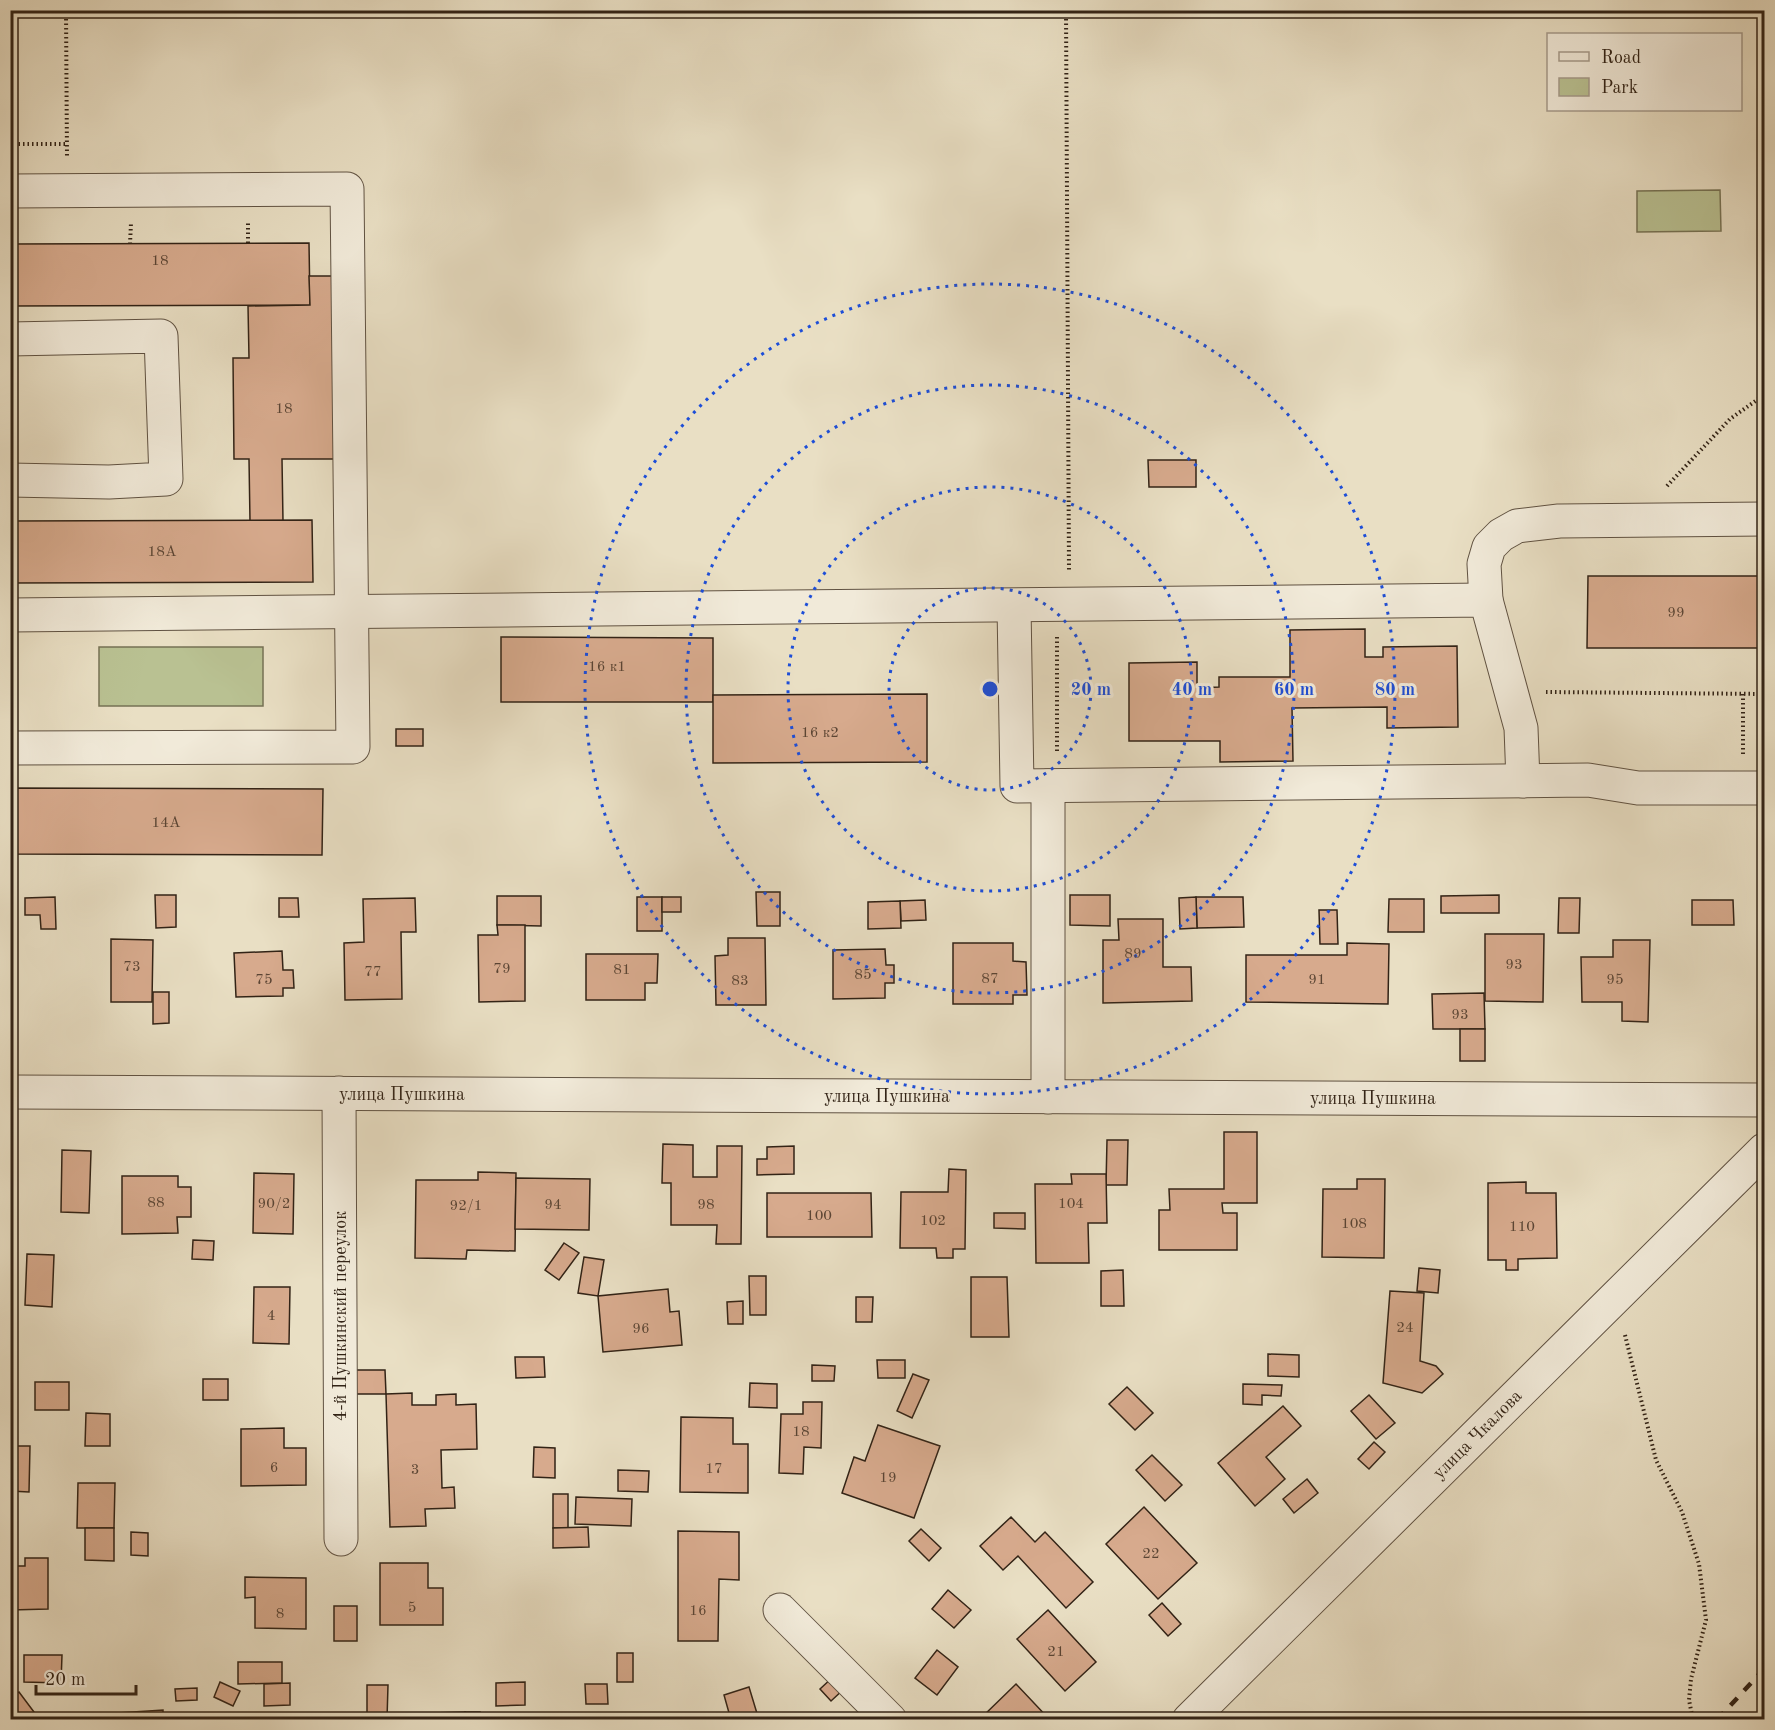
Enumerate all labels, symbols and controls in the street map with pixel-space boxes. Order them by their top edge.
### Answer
legend [1547,33,1742,111]
text: Road [1601,49,1641,67]
text: Park [1601,79,1638,97]
house number: 18 [151,254,169,269]
house number: 18 [275,402,293,417]
house number: 18А [148,545,177,560]
house number: 99 [1667,606,1685,621]
house number: 16 к1 [588,660,626,675]
centre of rings [980,679,1000,699]
text: 20 m [1071,681,1111,699]
text: 40 m [1172,681,1212,699]
text: 60 m [1274,681,1314,699]
text: 80 m [1375,681,1415,699]
house number: 16 к2 [801,726,839,741]
house number: 14А [152,816,181,831]
house number: 89 [1124,947,1142,962]
house number: 93 [1505,958,1523,973]
house number: 73 [123,960,141,975]
house number: 79 [493,962,511,977]
house number: 81 [613,963,631,978]
house number: 77 [364,965,382,980]
house number: 85 [854,968,872,983]
house number: 87 [981,972,999,987]
house number: 75 [255,973,273,988]
house number: 91 [1308,973,1326,988]
house number: 95 [1606,973,1624,988]
house number: 83 [731,974,749,989]
house number: 93 [1451,1008,1469,1023]
street label: улица Пушкина [339,1086,465,1104]
street label: улица Пушкина [824,1088,950,1106]
street label: улица Пушкина [1310,1090,1436,1108]
house number: 88 [147,1196,165,1211]
house number: 90/2 [258,1197,290,1212]
house number: 104 [1058,1197,1084,1212]
house number: 94 [544,1198,562,1213]
house number: 98 [697,1198,715,1213]
house number: 92/1 [450,1199,482,1214]
house number: 100 [806,1209,832,1224]
street label: 4-й Пушкинский переулок [332,1211,350,1421]
house number: 102 [920,1214,946,1229]
house number: 108 [1341,1217,1367,1232]
house number: 110 [1509,1220,1535,1235]
house number: 4 [267,1309,275,1324]
house number: 24 [1396,1321,1414,1336]
house number: 96 [632,1322,650,1337]
street label: улица Чкалова [1430,1387,1526,1483]
house number: 18 [792,1425,810,1440]
house number: 6 [270,1461,278,1476]
house number: 17 [705,1462,723,1477]
house number: 3 [411,1463,419,1478]
house number: 19 [879,1471,897,1486]
house number: 22 [1142,1547,1160,1562]
house number: 5 [408,1601,416,1616]
house number: 16 [689,1604,707,1619]
house number: 8 [276,1607,284,1622]
house number: 21 [1047,1645,1065,1660]
scale bar [36,1658,136,1696]
text: 20 m [45,1671,85,1689]

